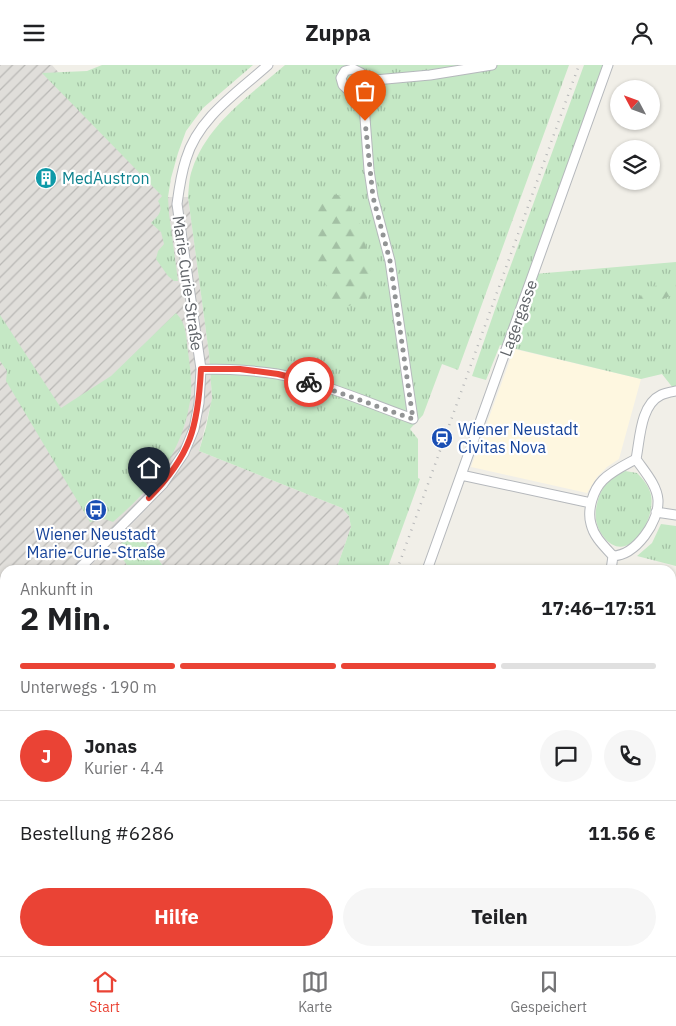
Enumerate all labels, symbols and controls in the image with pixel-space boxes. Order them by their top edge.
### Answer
text: Zuppa [305,18,371,47]
icon: menu [20,19,48,47]
icon: person [628,19,656,47]
pin [344,70,386,121]
icon: bag [351,77,379,105]
north arrow [610,80,660,130]
map controls [610,80,660,190]
button: layers [610,140,660,190]
building icon: MedAustron [34,166,58,190]
place label: MedAustron [62,168,150,188]
street label: Marie Curie-Straße [169,214,207,352]
street label: Lagergasse [495,277,541,359]
courier [284,357,334,407]
icon: bike [295,368,323,396]
place label: Wiener Neustadt Civitas Nova [458,419,578,457]
station icon: Wiener Neustadt Civitas Nova [430,426,454,450]
pin [128,447,170,498]
icon: home [135,454,163,482]
bus stop icon: Wiener Neustadt Marie-Curie-Straße [84,498,108,522]
place label: Wiener Neustadt Marie-Curie-Straße [26,524,166,562]
text: Ankunft in [20,579,93,599]
text: 17:46–17:51 [541,596,656,620]
text: 2 Min. [20,597,111,639]
text: Unterwegs · 190 m [20,677,157,697]
button: chat [540,730,592,782]
button: phone [604,730,656,782]
text: Jonas [84,734,137,758]
text: J [41,744,51,768]
text: Kurier · 4.4 [84,758,164,778]
text: Bestellung #6286 [20,821,174,845]
text: 11.56 € [588,821,656,845]
button: Hilfe [20,888,333,946]
button: Teilen [343,888,656,946]
tab: Start [89,968,120,1016]
tab: Karte [298,968,332,1016]
tab: Gespeichert [510,968,587,1016]

